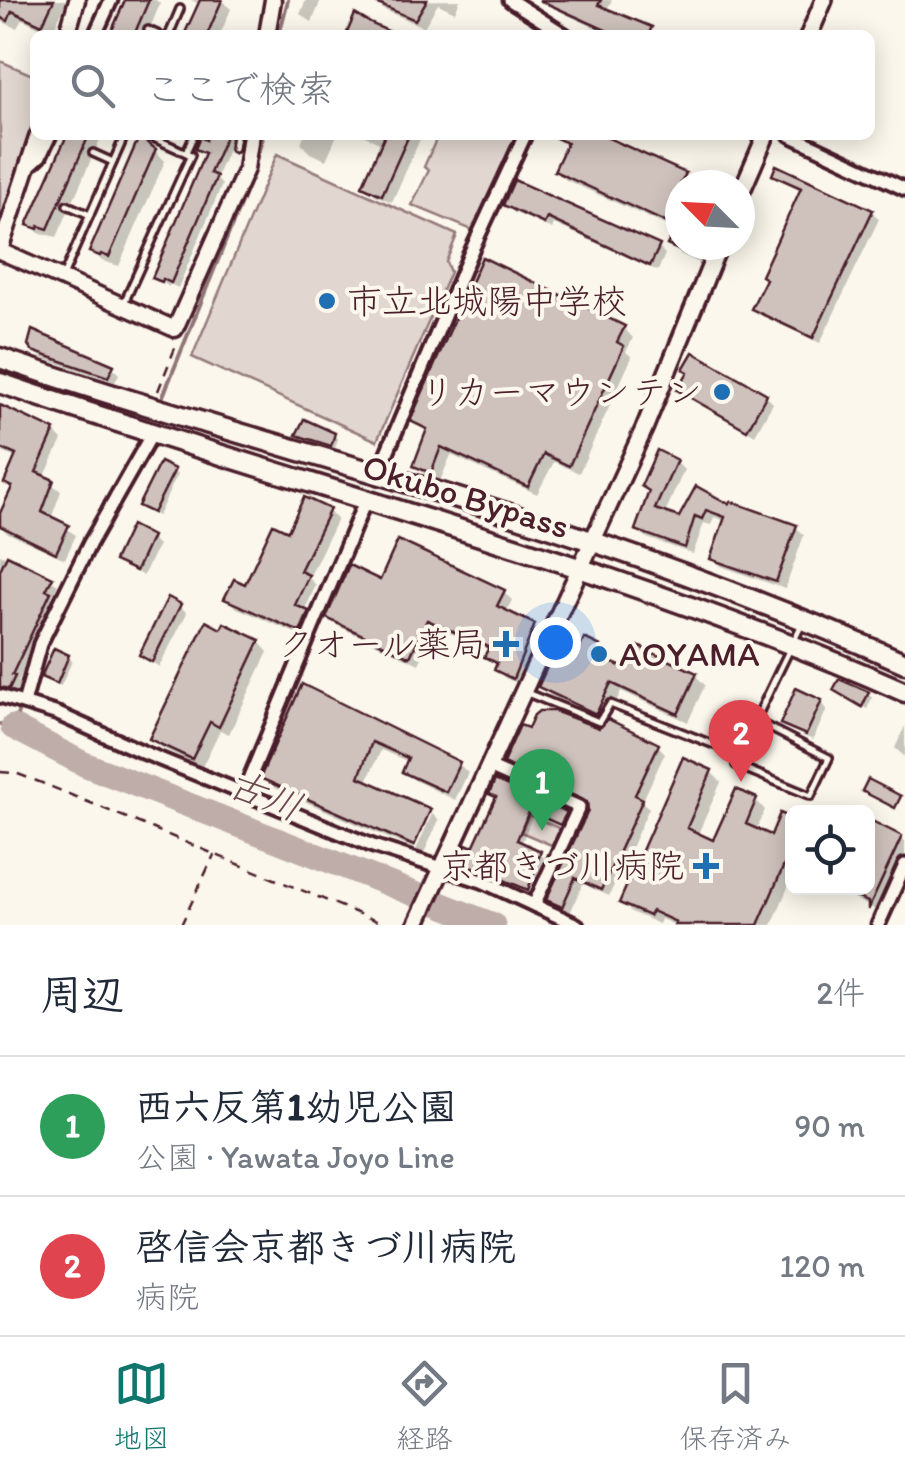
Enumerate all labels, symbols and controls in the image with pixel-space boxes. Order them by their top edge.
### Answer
search box [30,30,875,140]
icon: search [65,58,120,113]
text: ここで検索 [145,66,335,112]
north arrow [665,170,755,260]
place label: 市立北城陽中学校 [347,280,627,322]
marker: 市立北城陽中学校 [316,290,338,312]
place label: リカーマウンテン [419,371,702,413]
marker: リカーマウンテン [711,381,733,403]
street label: Okubo Bypass [358,445,574,547]
your location [530,617,581,668]
place label: クオール薬局 [278,623,486,665]
marker: クオール薬局 [495,633,517,655]
place label: AOYAMA [619,633,760,675]
marker: AOYAMA [588,643,610,665]
pin: 2 [708,700,774,782]
pin: 1 [510,748,574,831]
water label: 古川 [221,759,309,831]
map controls [785,805,875,895]
button: locate [785,805,875,895]
place label: 京都きづ川病院 [439,845,684,887]
marker: 京都きづ川病院 [693,853,719,879]
text: 周辺 [40,969,124,1020]
text: 2件 [816,974,865,1012]
text: 西六反第1幼児公園 [135,1084,457,1130]
text: 1 [65,1107,80,1145]
text: 90 m [794,1107,865,1145]
text: 公園 · Yawata Joyo Line [135,1138,455,1176]
text: 啓信会京都きづ川病院 [135,1224,516,1270]
text: 2 [64,1247,81,1285]
text: 120 m [779,1247,865,1285]
text: 病院 [135,1278,199,1316]
tab: 地図 [113,1356,170,1456]
tab: 経路 [396,1356,453,1456]
tab: 保存済み [679,1356,792,1456]

